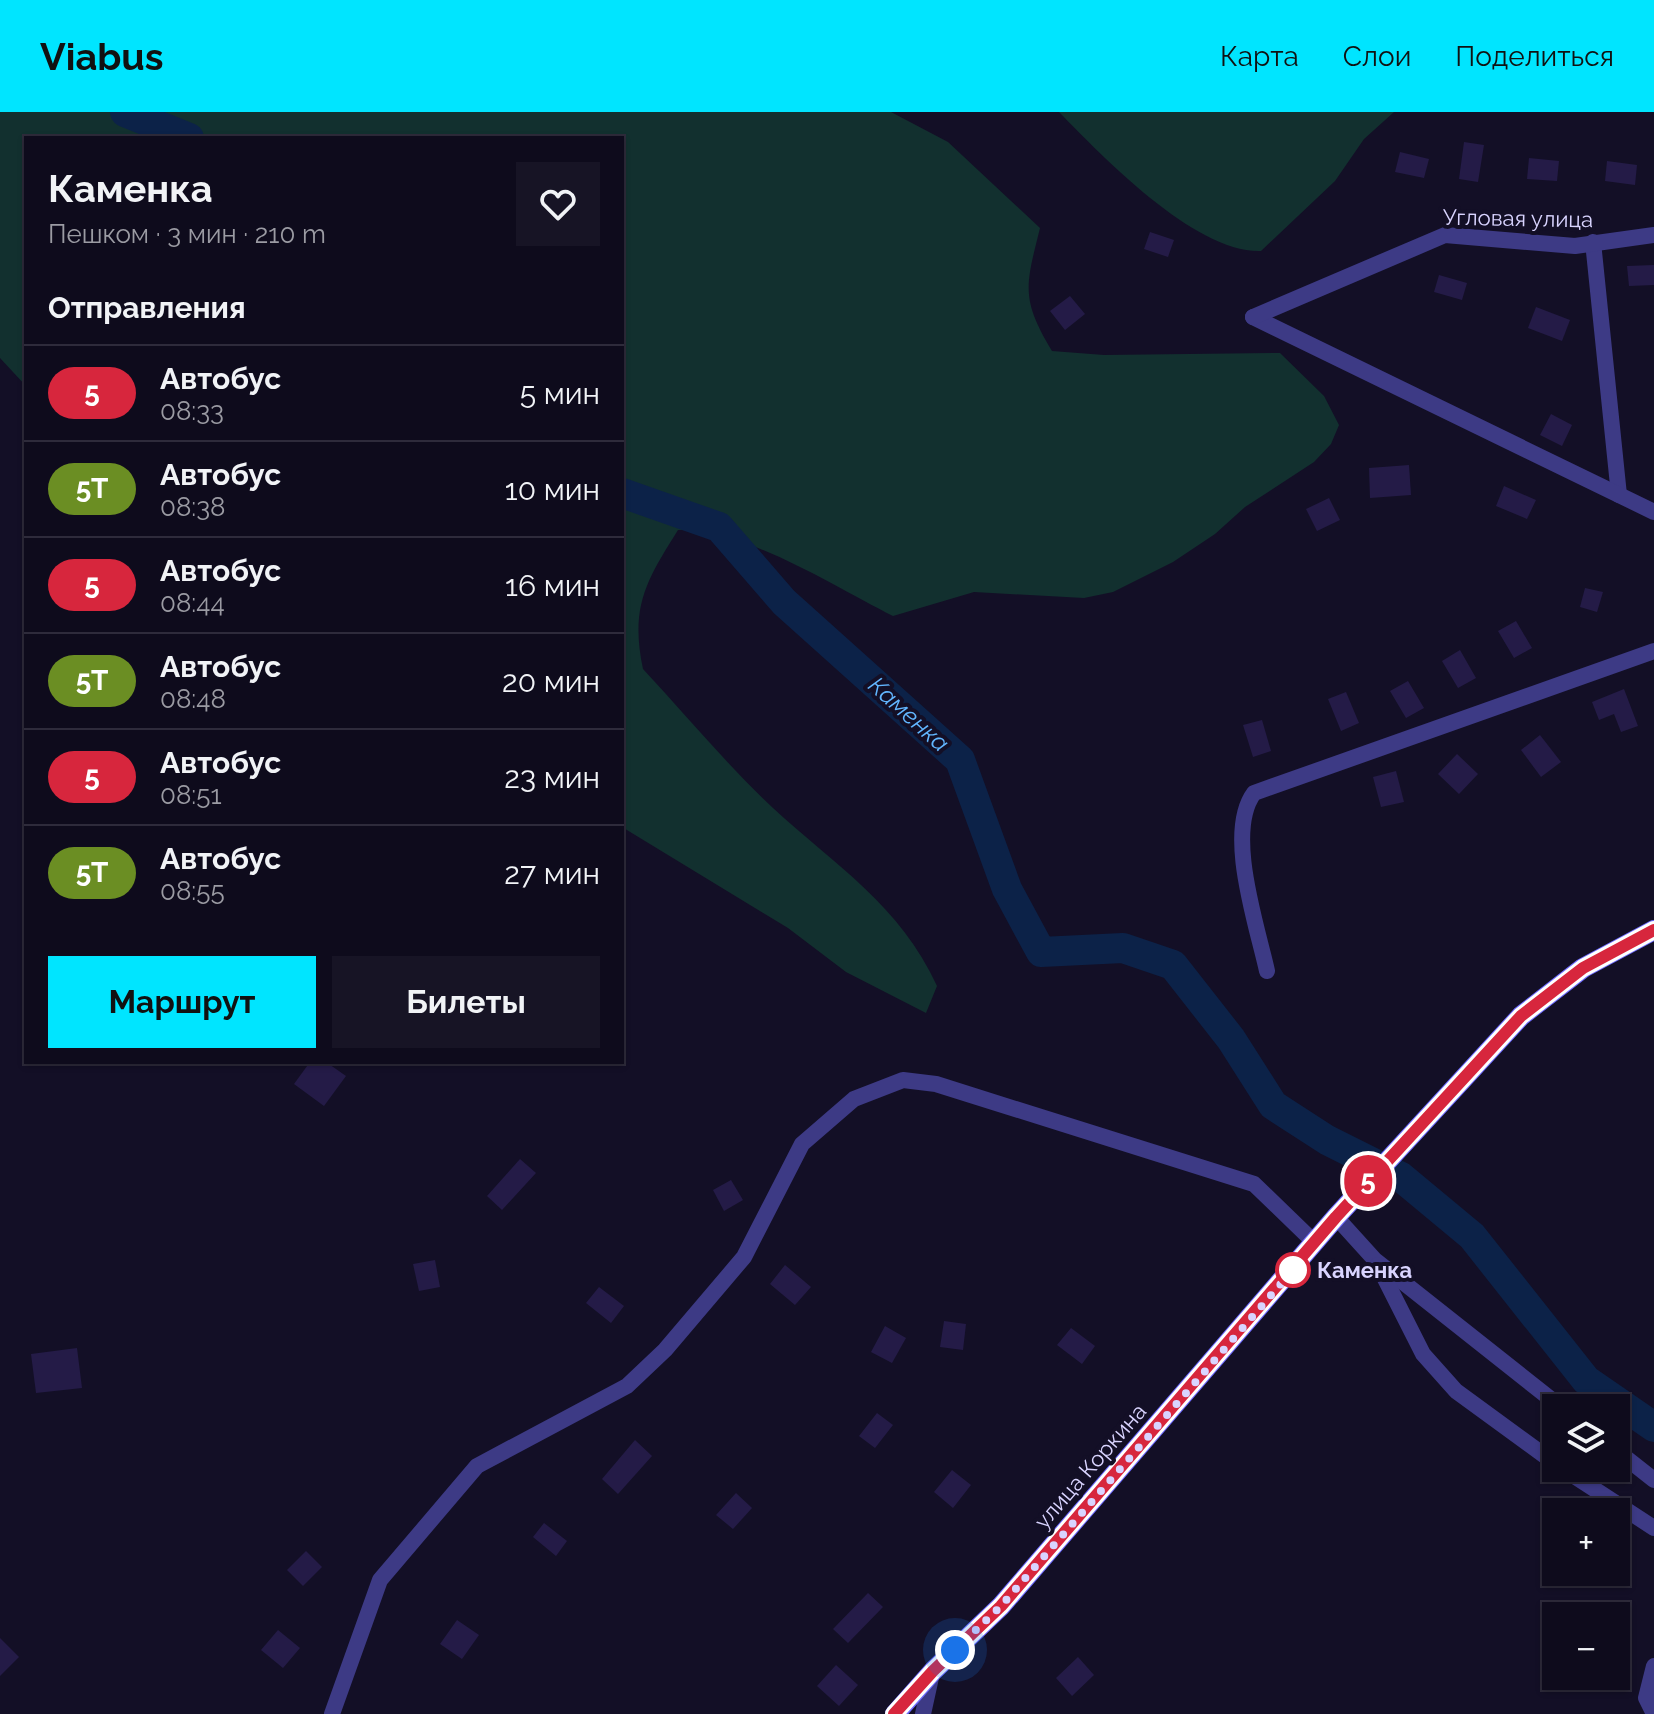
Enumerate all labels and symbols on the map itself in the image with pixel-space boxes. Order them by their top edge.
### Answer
street label: Угловая улица [1443,204,1593,232]
water label: Каменка [863,670,955,758]
line badge: 5 [1342,1155,1394,1207]
marker: Каменка [1276,1253,1310,1287]
place label: Каменка [1317,1257,1412,1283]
street label: улица Коркина [1029,1398,1151,1534]
your location [935,1630,975,1670]

